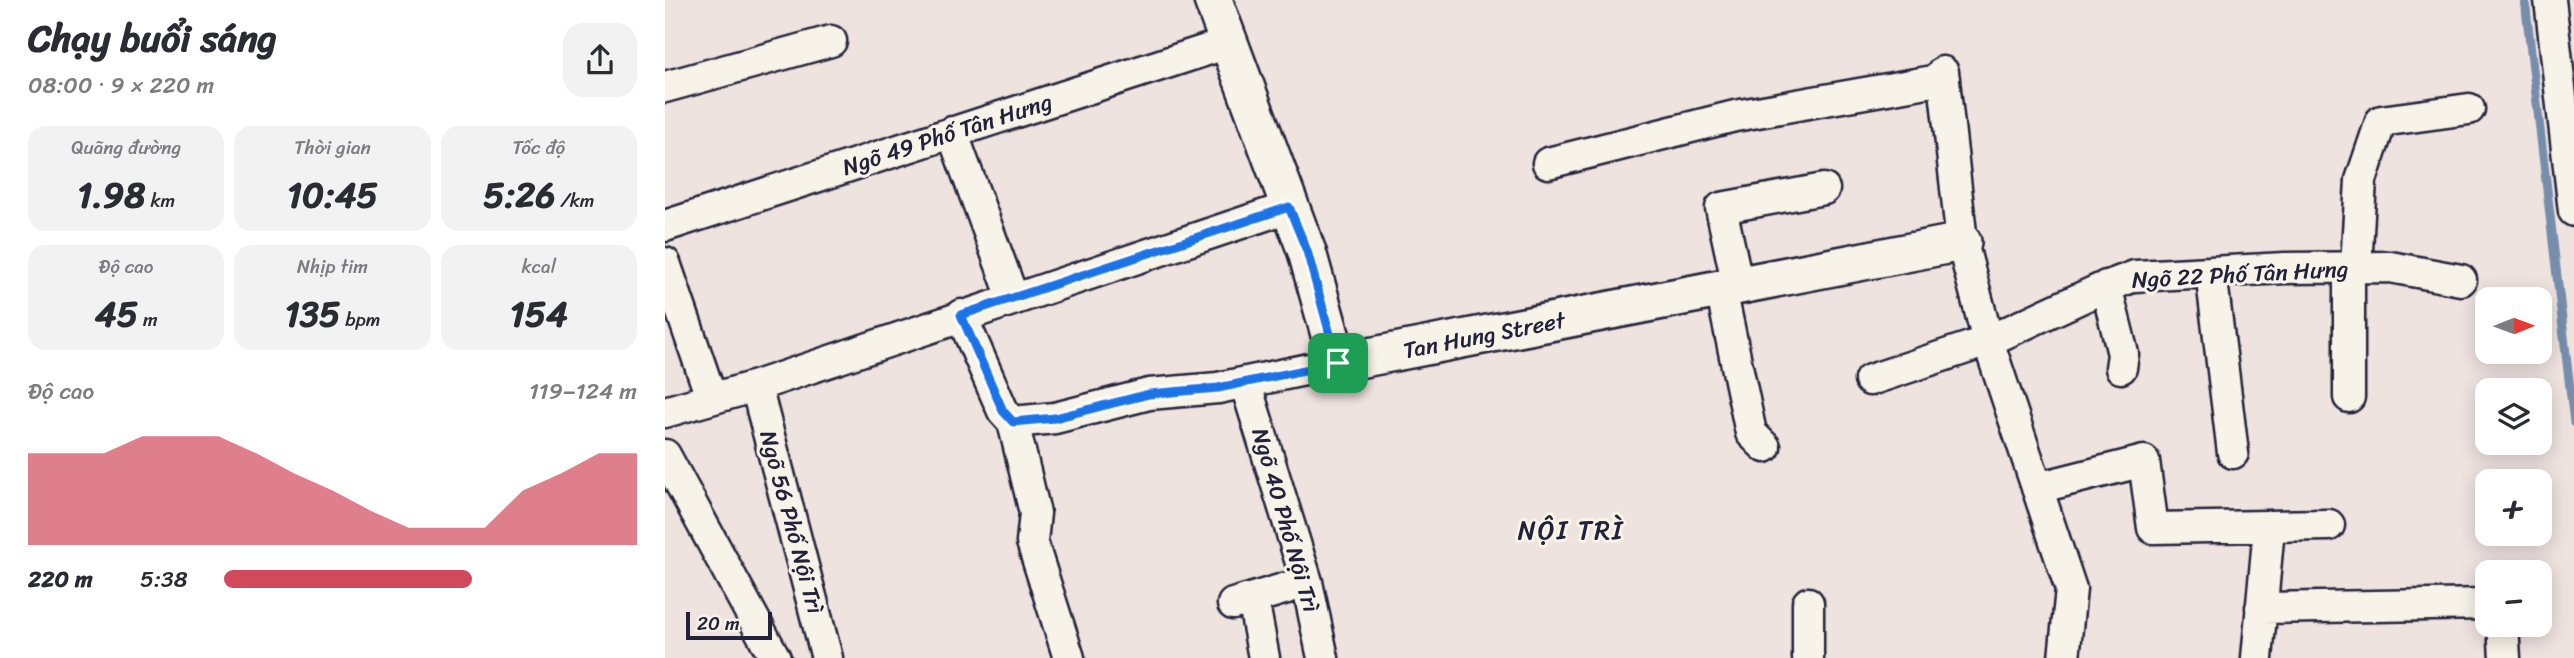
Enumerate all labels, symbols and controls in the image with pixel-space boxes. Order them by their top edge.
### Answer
text: Chạy buổi sáng [28,5,277,72]
button: share [563,23,637,97]
text: 08:00 · 9 × 220 m [28,65,214,106]
street label: Ngõ 49 Phố Tân Hưng [837,81,1058,188]
text: Quãng đường [71,131,181,164]
text: Thời gian [294,131,371,164]
text: Tốc độ [513,131,565,164]
text: 1.98 [77,164,145,226]
text: 10:45 [287,164,378,226]
text: 5:26 [483,164,555,226]
text: km [145,184,175,217]
text: /km [555,184,594,217]
street label: Ngõ 22 Phố Tân Hưng [2131,248,2350,301]
text: Độ cao [99,250,153,283]
text: Nhịp tim [297,250,368,283]
text: kcal [522,250,556,283]
text: 45 [95,283,138,345]
text: 135 [285,283,340,345]
text: 154 [510,283,568,345]
north arrow [2475,287,2551,364]
map controls [2475,287,2552,637]
street label: Tan Hung Street [1400,299,1570,371]
text: m [138,303,158,336]
text: bpm [340,303,380,336]
pin [1308,333,1368,393]
icon: arrive [1319,344,1357,382]
text: Độ cao [28,371,94,412]
text: 119–124 m [529,371,637,412]
button: layers [2475,378,2552,455]
street label: Ngõ 40 Phố Nội Trì [1240,423,1332,618]
street label: Ngõ 56 Phố Nội Trì [747,426,836,619]
button: + [2475,469,2552,546]
district label: NỘI TRÌ [1518,507,1624,553]
text: 220 m [28,559,93,600]
text: 5:38 [140,559,188,600]
button: − [2475,560,2552,637]
text: 20 m [697,607,740,640]
scale bar [686,609,772,641]

